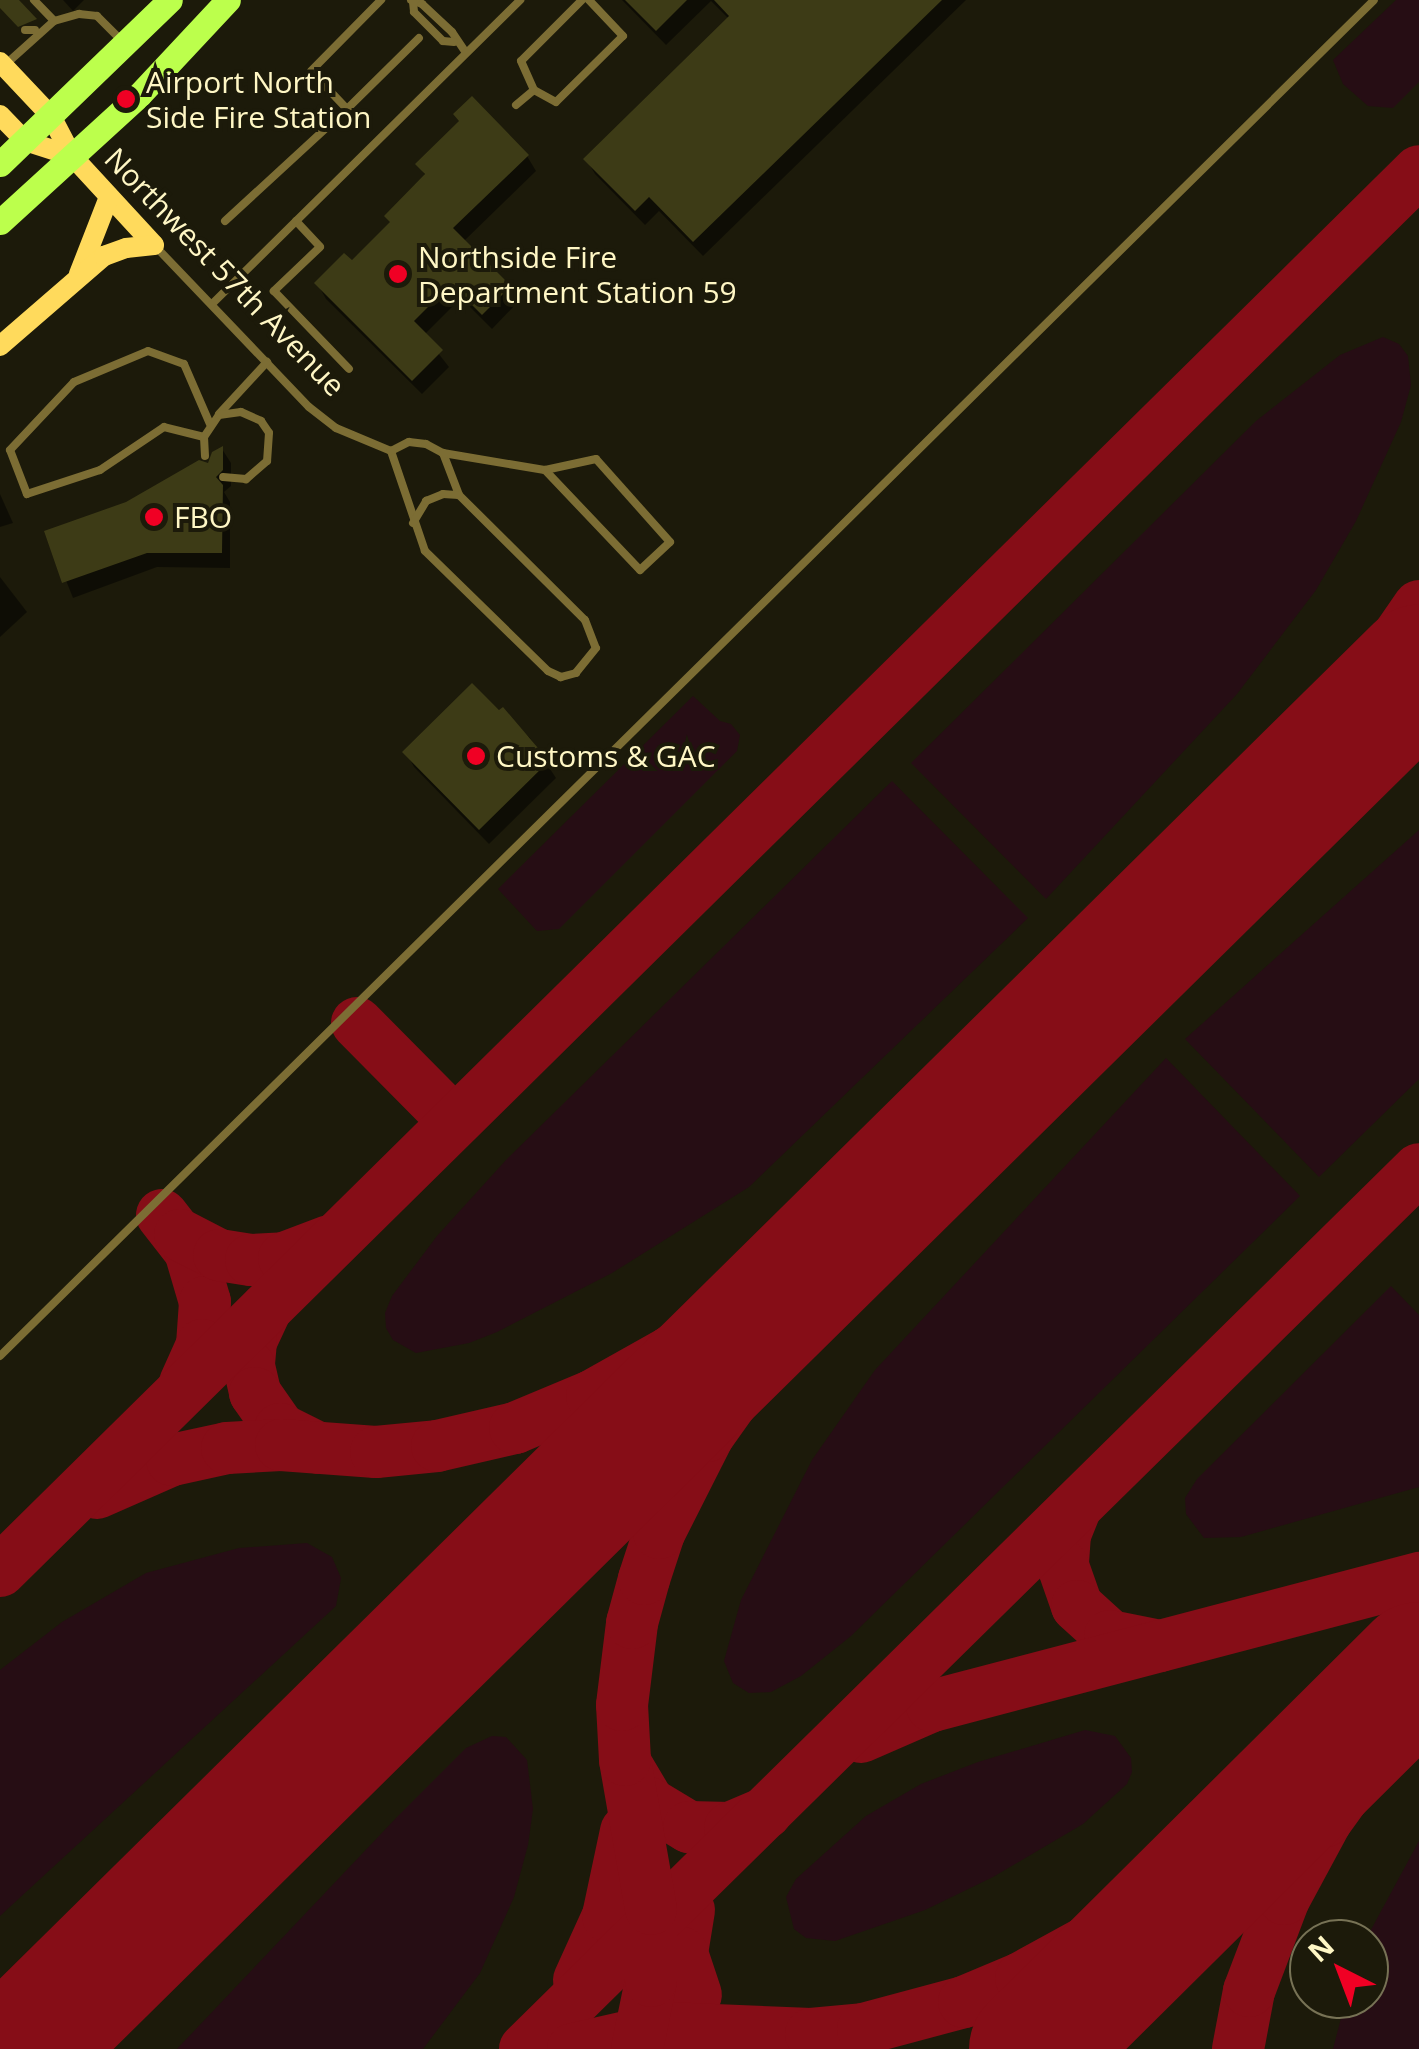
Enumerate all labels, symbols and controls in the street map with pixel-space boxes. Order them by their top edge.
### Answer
place label: Airport North Side Fire Station [146,64,371,134]
marker: Airport North Side Fire Station [115,88,137,110]
street label: Northwest 57th Avenue [97,141,353,403]
place label: Northside Fire Department Station 59 [418,239,737,310]
marker: Northside Fire Department Station 59 [387,263,409,285]
place label: FBO [174,499,232,535]
marker: FBO [143,506,165,528]
place label: Customs & GAC [496,738,716,774]
marker: Customs & GAC [465,745,487,767]
north arrow [1289,1919,1389,2019]
text: N [1299,1926,1341,1970]

